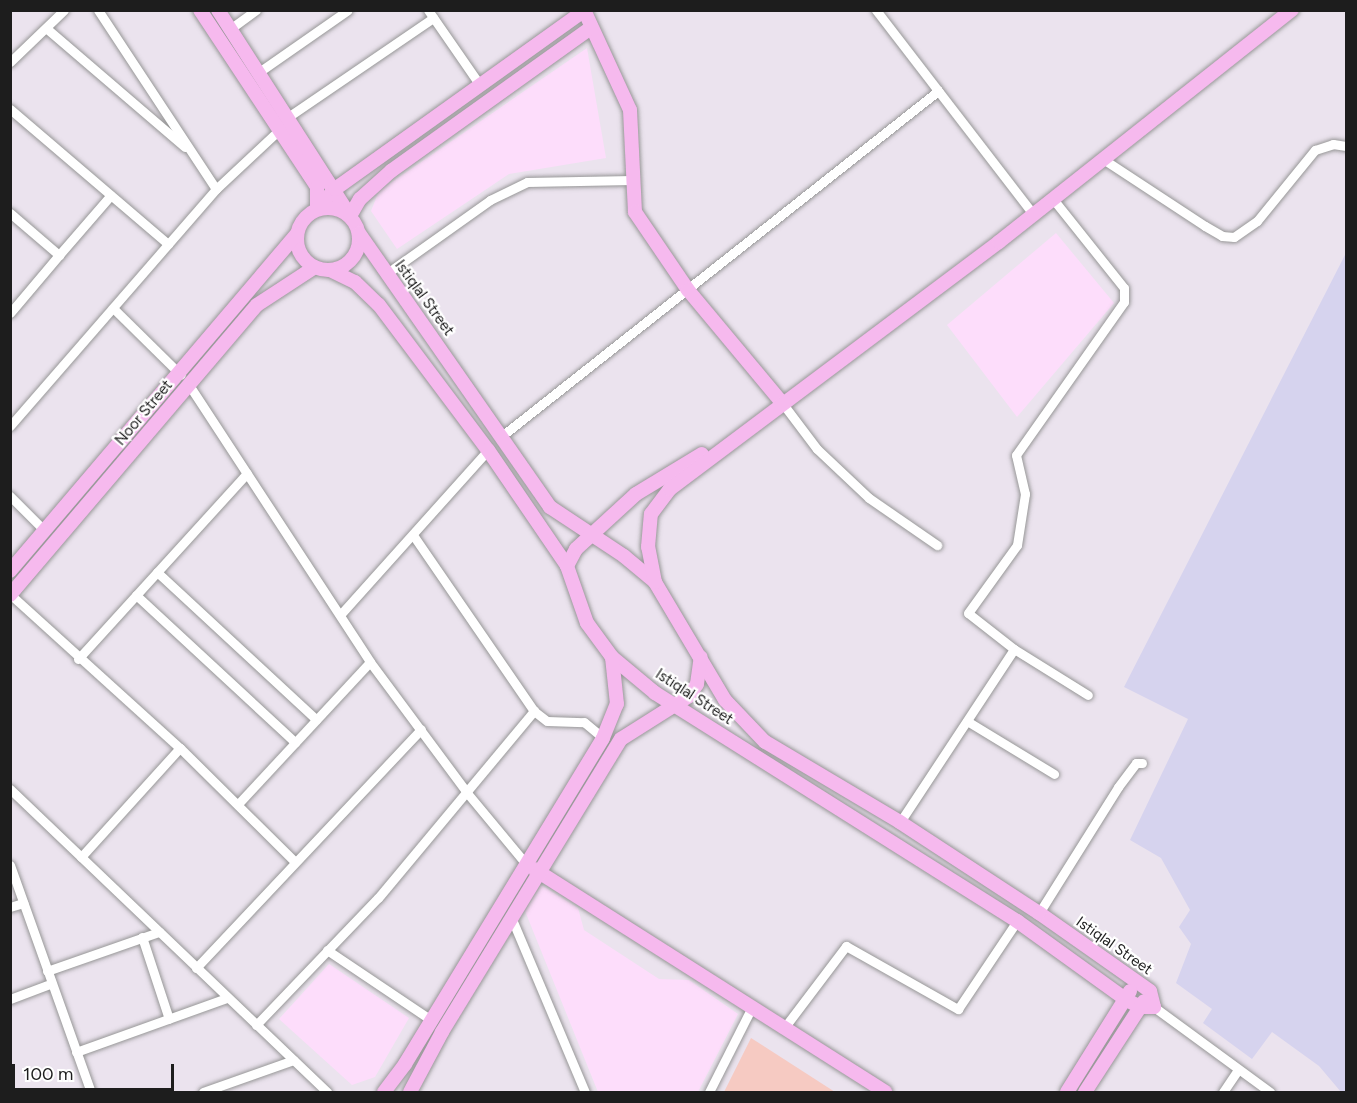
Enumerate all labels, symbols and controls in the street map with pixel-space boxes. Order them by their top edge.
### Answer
street label: Istiqlal Street [391,257,457,339]
street label: Noor Street [111,377,177,449]
street label: Istiqlal Street [652,665,736,729]
street label: Istiqlal Street [1072,913,1156,979]
scale bar [15,1052,177,1090]
text: 100 m [23,1063,73,1085]

